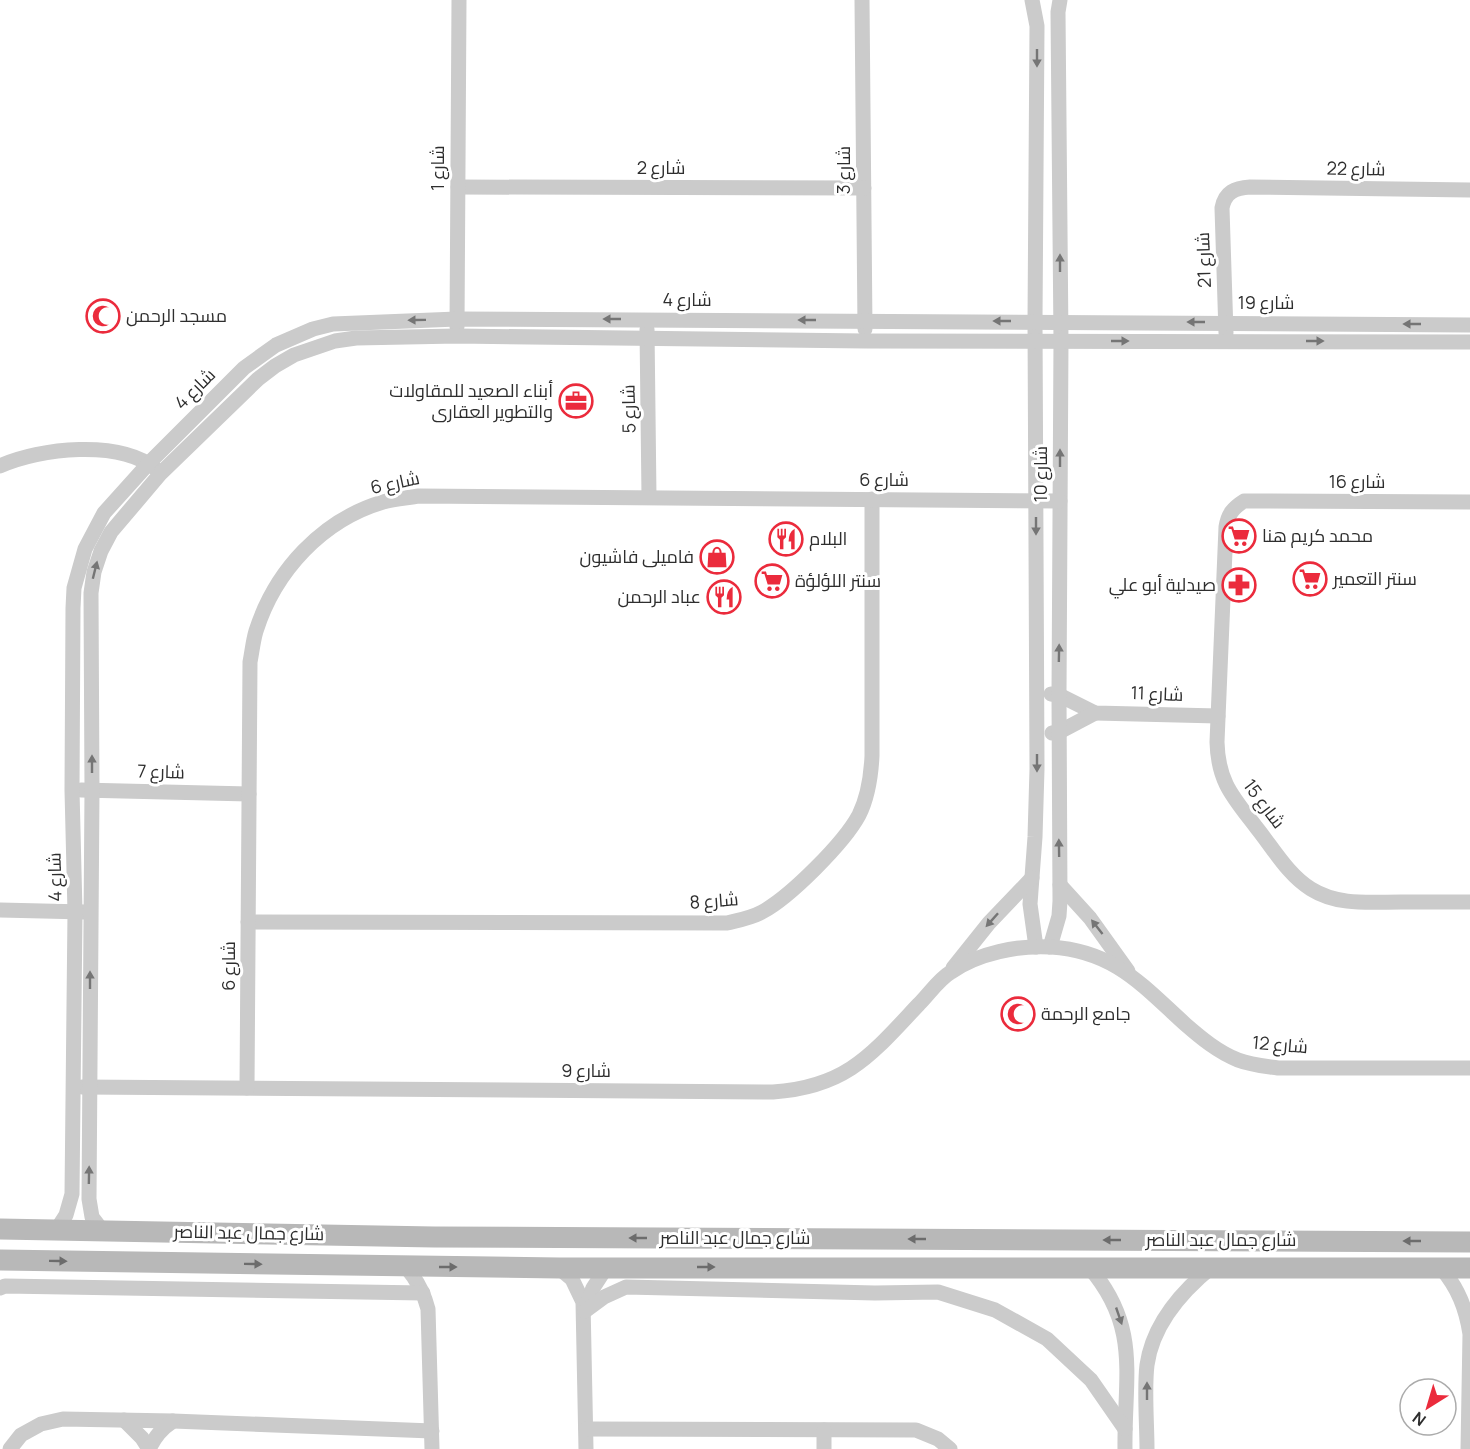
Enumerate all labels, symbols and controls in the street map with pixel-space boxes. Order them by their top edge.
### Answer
one-way arrow [1032,48,1042,67]
street label: شارع 1 [425,145,450,191]
street label: شارع 3 [831,146,856,194]
street label: شارع 2 [637,155,685,180]
street label: شارع 22 [1326,155,1386,182]
street label: شارع 21 [1190,232,1217,288]
one-way arrow [1055,253,1065,272]
street label: شارع 4 [662,287,712,312]
street label: شارع 19 [1238,290,1294,315]
mosque icon: مسجد الرحمن [85,298,121,334]
place label: مسجد الرحمن [126,303,227,327]
one-way arrow [603,314,622,324]
one-way arrow [408,315,427,324]
one-way arrow [798,315,817,325]
one-way arrow [993,316,1012,326]
one-way arrow [1186,318,1205,327]
one-way arrow [1402,319,1421,329]
one-way arrow [1110,336,1129,345]
one-way arrow [1305,336,1324,346]
street label: شارع 4 [168,362,221,415]
place label: أبناء الصعيد للمقاولات والتطوير العقارى [389,378,553,423]
office icon: أبناء الصعيد للمقاولات والتطوير العقارى [558,383,594,419]
street label: شارع 5 [616,384,641,434]
street label: شارع 10 [1028,446,1053,502]
one-way arrow [1055,448,1065,467]
street label: شارع 6 [368,465,422,500]
street label: شارع 6 [859,467,909,492]
street label: شارع 16 [1329,469,1385,494]
one-way arrow [1031,516,1041,535]
supermarket icon: محمد كريم هنا [1221,518,1257,554]
restaurant icon: البلام [768,521,804,557]
place label: محمد كريم هنا [1262,523,1373,548]
place label: البلام [809,526,847,551]
shop icon: فاميلى فاشيون [699,539,735,575]
place label: فاميلى فاشيون [580,544,694,568]
one-way arrow [91,561,101,579]
supermarket icon: سنتر التعمير [1292,561,1328,597]
supermarket icon: سنتر اللؤلؤة [754,563,790,599]
place label: سنتر التعمير [1332,566,1417,590]
pharmacy icon: صيدلية أبو علي [1221,567,1257,603]
place label: سنتر اللؤلؤة [795,568,881,592]
place label: صيدلية أبو علي [1109,572,1216,599]
restaurant icon: عباد الرحمن [706,579,742,615]
place label: عباد الرحمن [618,584,701,608]
one-way arrow [1055,643,1064,662]
street label: شارع 11 [1130,680,1184,707]
one-way arrow [1032,753,1042,772]
one-way arrow [87,755,97,774]
street label: شارع 7 [137,759,185,784]
street label: شارع 15 [1238,774,1291,834]
one-way arrow [1054,838,1064,857]
street label: شارع 4 [42,852,67,902]
street label: شارع 8 [689,886,739,915]
one-way arrow [986,912,999,927]
one-way arrow [1092,920,1104,935]
street label: شارع 6 [216,941,241,991]
one-way arrow [85,971,95,990]
mosque icon: جامع الرحمة [1000,996,1036,1032]
place label: جامع الرحمة [1041,1001,1131,1026]
street label: شارع 12 [1251,1030,1309,1059]
street label: شارع 9 [561,1058,611,1083]
one-way arrow [84,1166,94,1185]
street label: شارع جمال عبد الناصر [172,1219,325,1246]
street label: شارع جمال عبد الناصر [659,1225,810,1250]
street label: شارع جمال عبد الناصر [1145,1227,1296,1252]
one-way arrow [628,1233,647,1243]
one-way arrow [907,1234,926,1244]
one-way arrow [1102,1235,1121,1245]
one-way arrow [1402,1236,1421,1246]
one-way arrow [49,1256,68,1265]
one-way arrow [244,1259,263,1269]
one-way arrow [439,1262,458,1272]
one-way arrow [697,1262,716,1272]
one-way arrow [1115,1307,1125,1325]
north arrow [1398,1377,1458,1437]
one-way arrow [1142,1381,1152,1400]
text: N [1408,1407,1430,1431]

